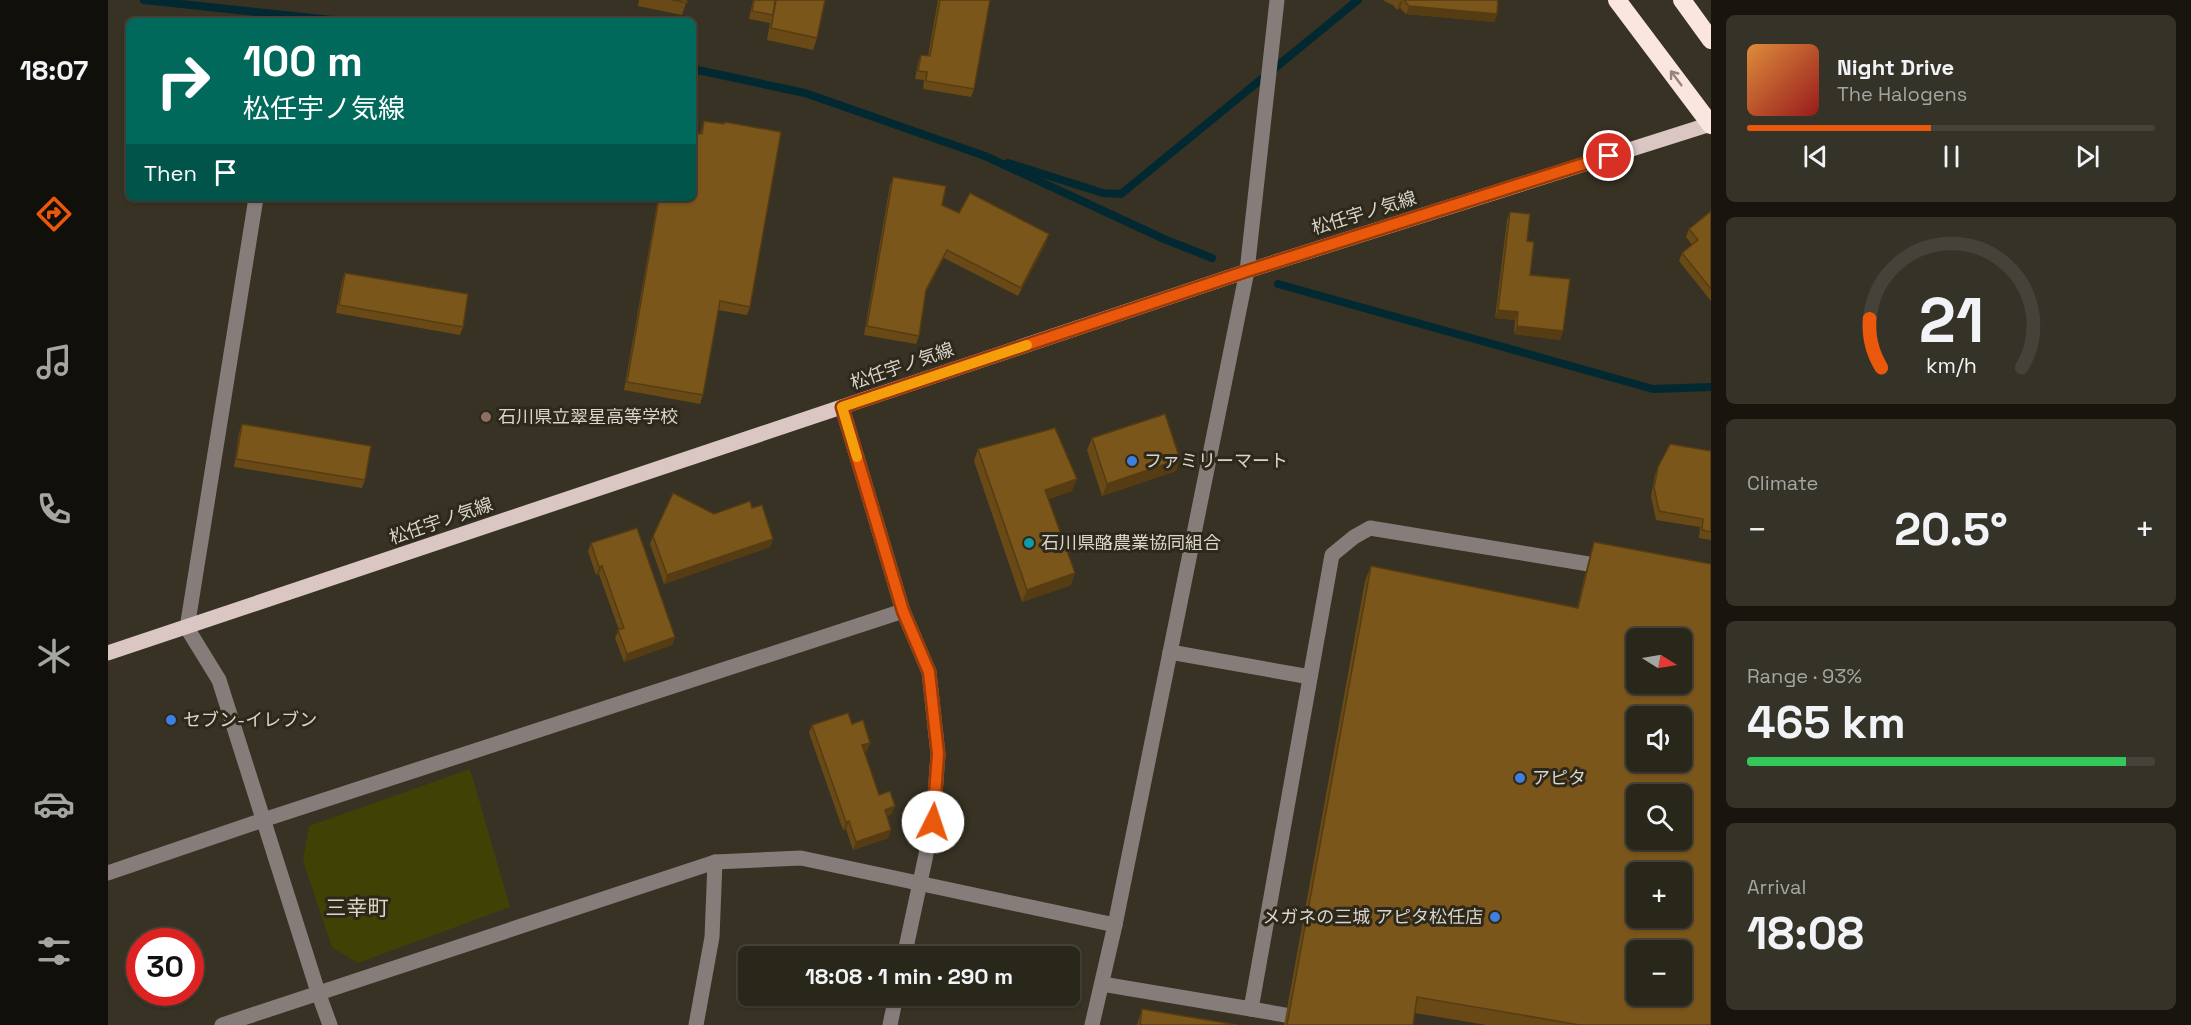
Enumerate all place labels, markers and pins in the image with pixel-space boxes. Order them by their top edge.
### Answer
pin [1583,130,1634,181]
place label: 石川県立翠星高等学校 [498,405,678,428]
marker: 石川県立翠星高等学校 [479,410,493,424]
place label: ファミリーマート [1144,449,1288,472]
marker: ファミリーマート [1125,454,1139,468]
place label: 石川県酪農業協同組合 [1041,531,1221,554]
marker: 石川県酪農業協同組合 [1022,536,1036,550]
place label: セブン-イレブン [183,708,317,731]
marker: セブン-イレブン [164,713,178,727]
place label: アピタ [1532,766,1586,789]
marker: アピタ [1513,771,1527,785]
place label: メガネの三城 アピタ松任店 [1262,905,1483,928]
marker: メガネの三城 アピタ松任店 [1488,910,1502,924]

